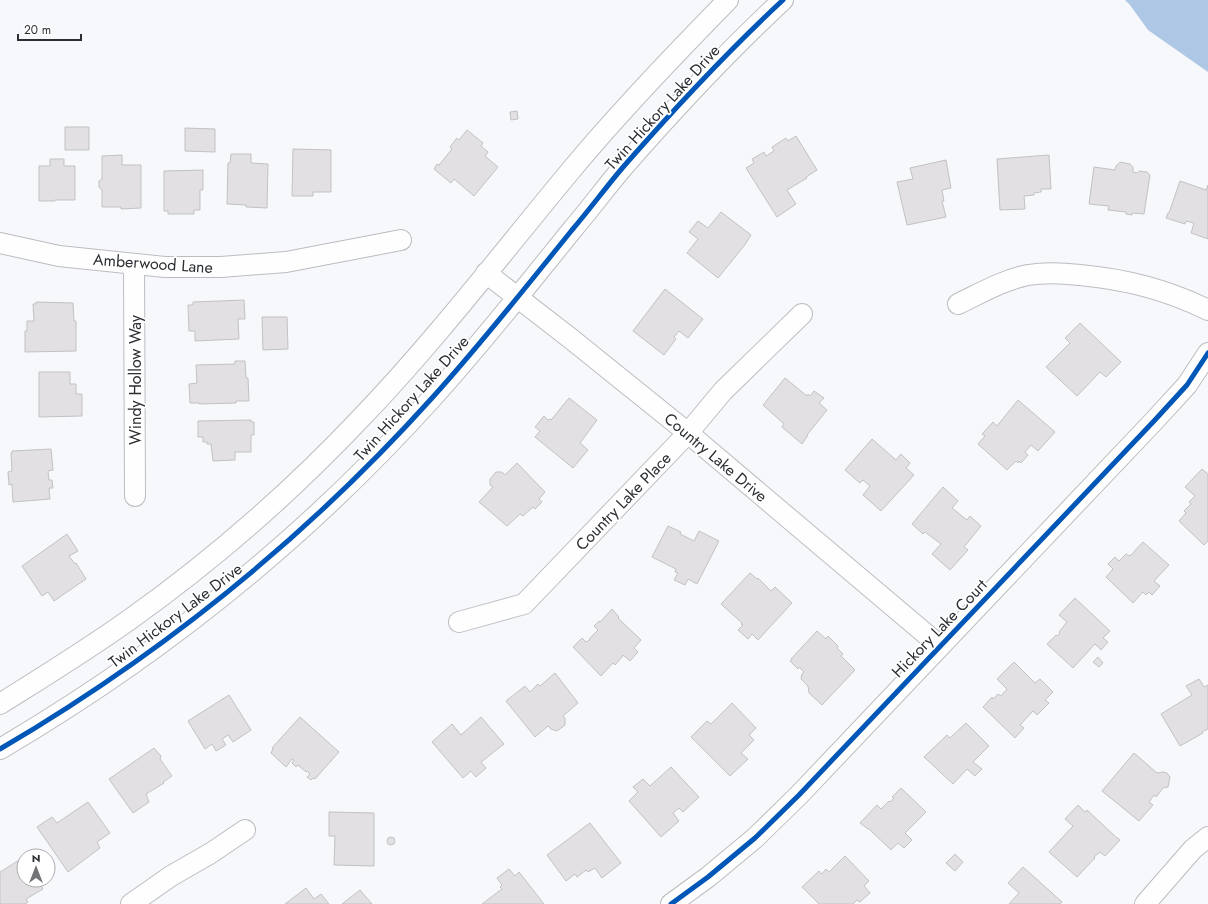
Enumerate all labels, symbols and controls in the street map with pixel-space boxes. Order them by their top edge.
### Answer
scale bar [18,16,81,42]
text: 20 m [24,21,51,39]
street label: Twin Hickory Lake Drive [600,39,725,175]
street label: Amberwood Lane [92,248,214,279]
street label: Windy Hollow Way [124,314,147,445]
street label: Twin Hickory Lake Drive [349,330,474,466]
street label: Country Lake Drive [659,407,772,507]
street label: Country Lake Place [570,447,676,556]
street label: Twin Hickory Lake Drive [104,557,247,673]
street label: Hickory Lake Court [886,574,992,683]
north arrow [16,848,56,888]
text: N [32,850,40,866]

